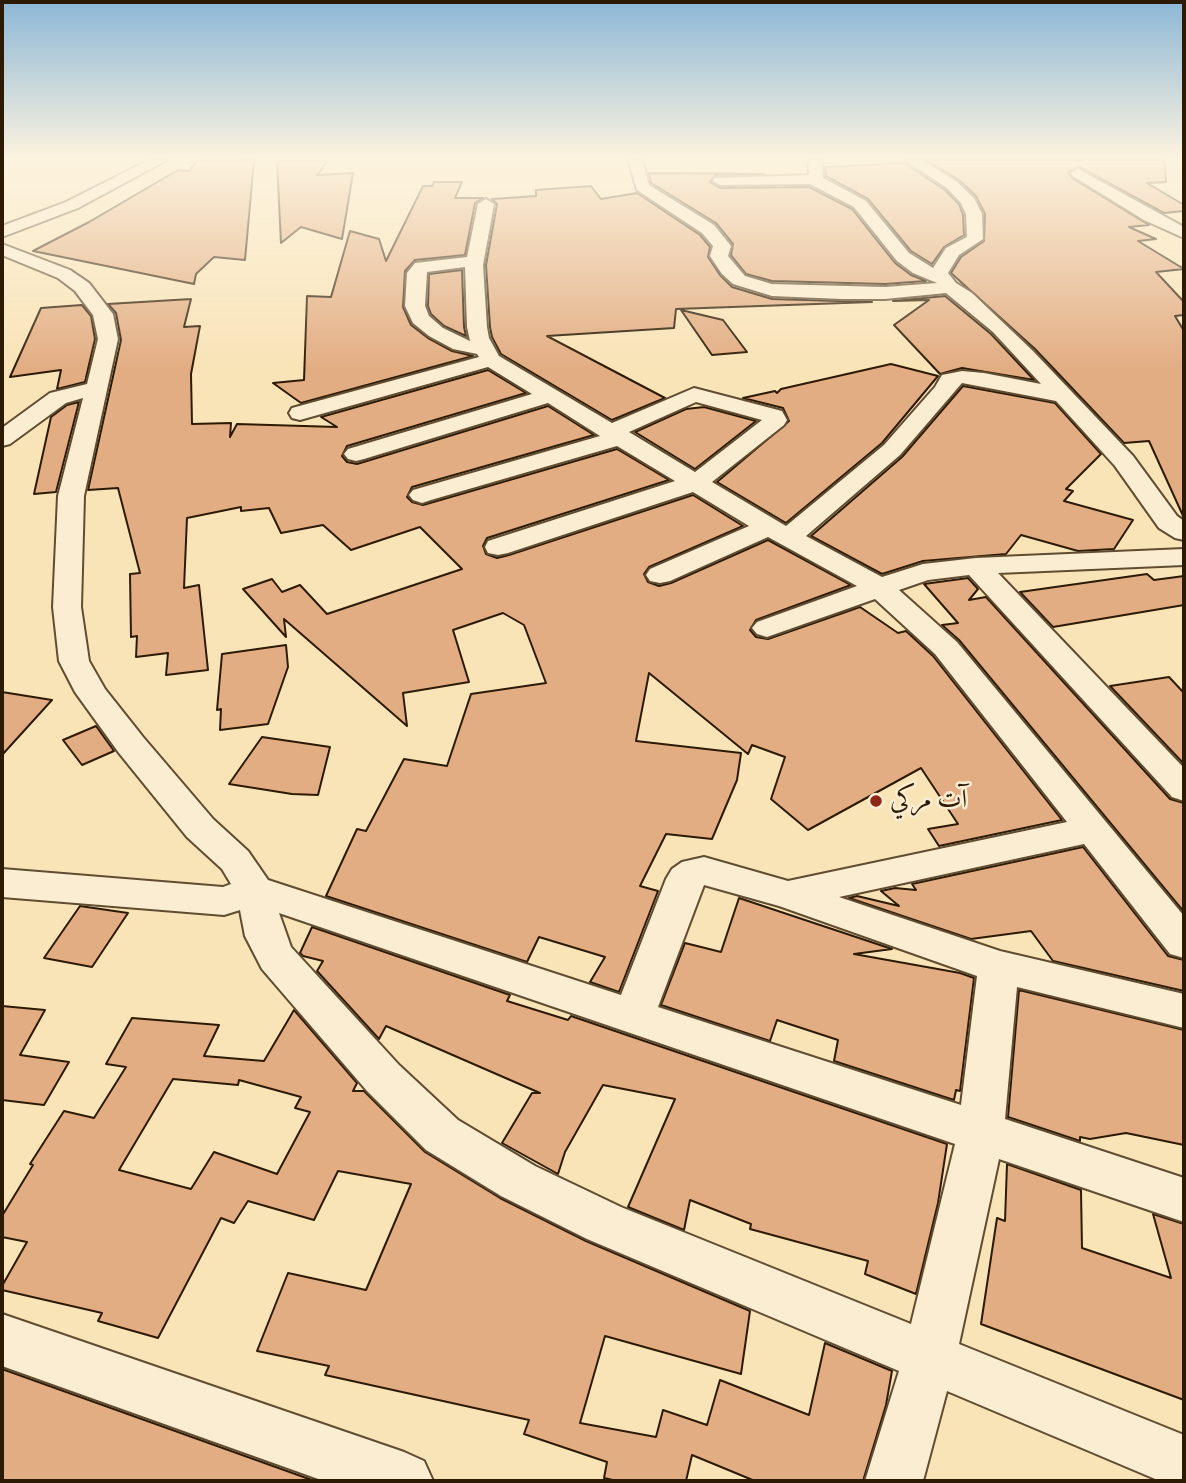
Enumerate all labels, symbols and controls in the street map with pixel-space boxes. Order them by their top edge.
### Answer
place label: آت مركي [890,785,967,817]
marker: آت مركي [868,793,884,809]

